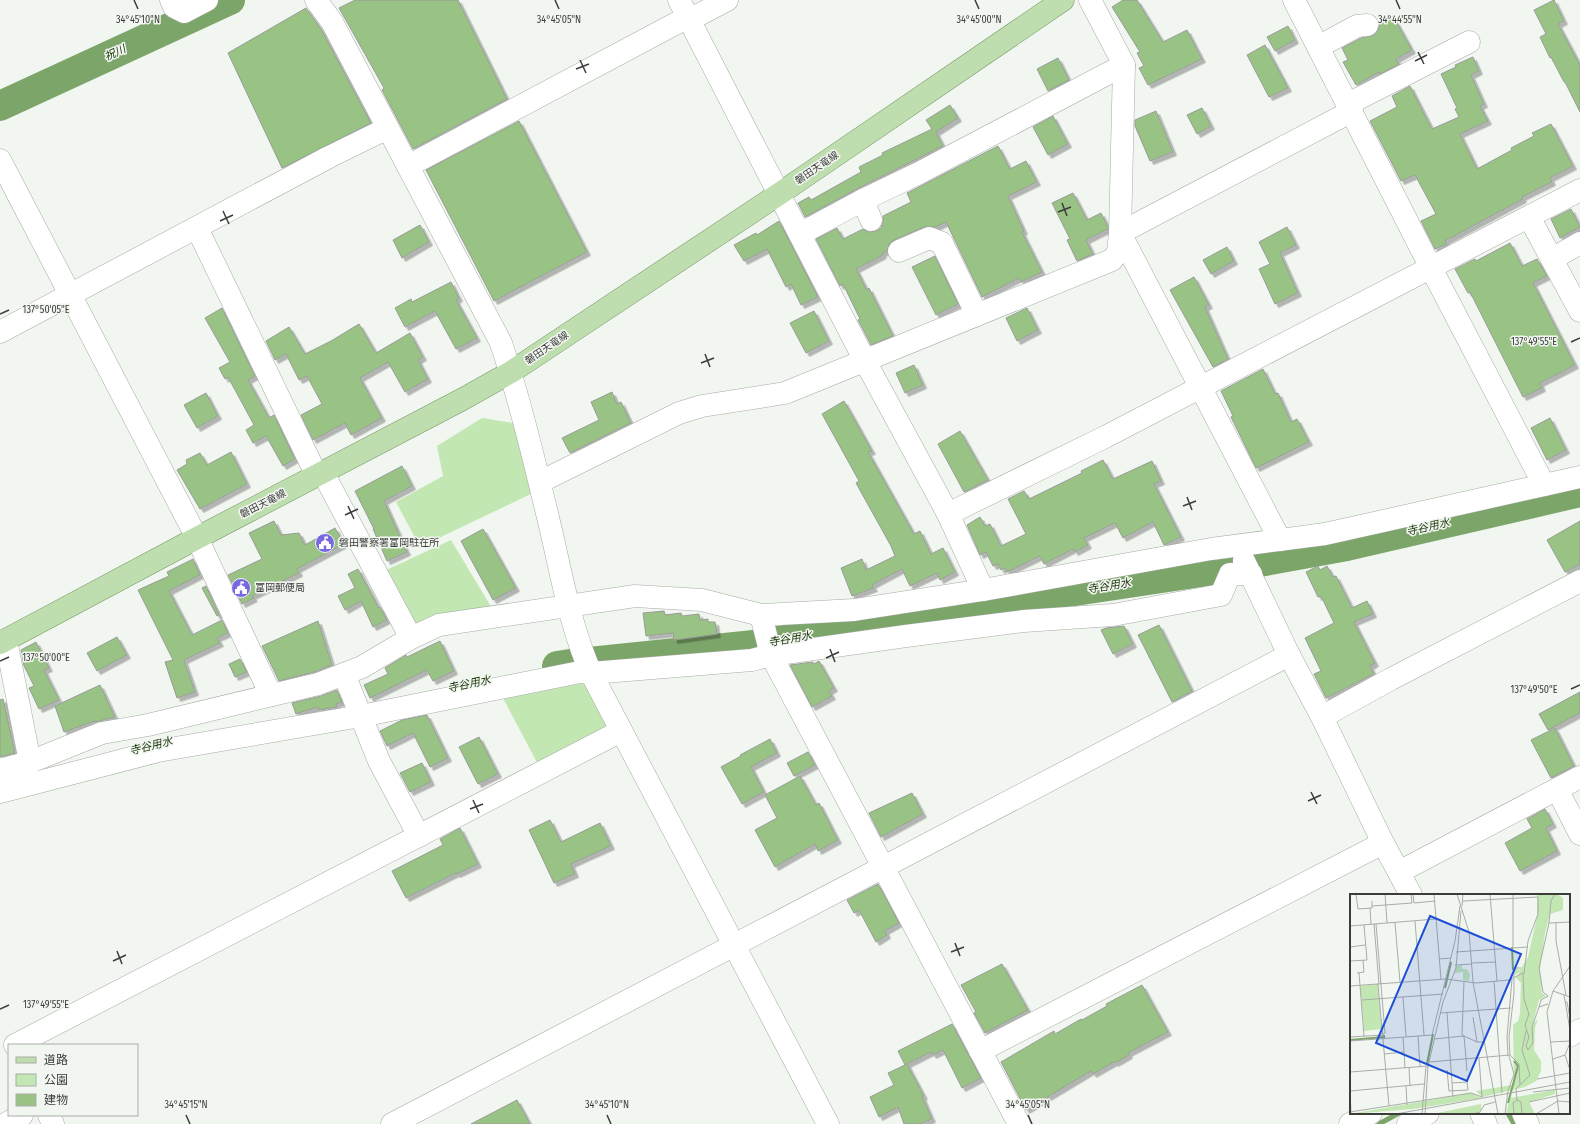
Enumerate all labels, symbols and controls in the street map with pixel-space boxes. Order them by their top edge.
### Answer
text: 34°45'10"N [116,14,160,26]
text: 34°45'05"N [537,14,581,26]
text: 34°45'00"N [956,14,1002,26]
text: 34°44'55"N [1378,14,1422,26]
water label: 祝川 [102,42,129,64]
street label: 磐田天竜線 [793,149,841,187]
text: 137°50'05"E [23,304,70,316]
street label: 磐田天竜線 [523,329,571,367]
text: 137°49'55"E [1511,336,1557,348]
street label: 磐田天竜線 [238,487,288,521]
water label: 寺谷用水 [1405,515,1452,538]
public building icon: 磐田警察署富岡駐在所 [314,532,336,554]
place label: 磐田警察署富岡駐在所 [339,537,439,549]
water label: 寺谷用水 [1086,576,1133,596]
public building icon: 富岡郵便局 [230,577,252,599]
place label: 富岡郵便局 [255,582,305,594]
water label: 寺谷用水 [767,629,814,649]
text: 137°50'00"E [22,652,70,664]
water label: 寺谷用水 [446,673,493,695]
text: 137°49'50"E [1511,684,1558,696]
water label: 寺谷用水 [128,734,175,758]
inset map [1350,894,1570,1114]
text: 137°49'55"E [23,999,69,1011]
legend [8,1044,138,1116]
text: 道路 [44,1053,68,1067]
text: 公園 [44,1073,68,1087]
text: 建物 [44,1093,68,1107]
text: 34°45'15"N [164,1099,208,1111]
text: 34°45'10"N [585,1099,629,1111]
text: 34°45'05"N [1006,1099,1050,1111]

